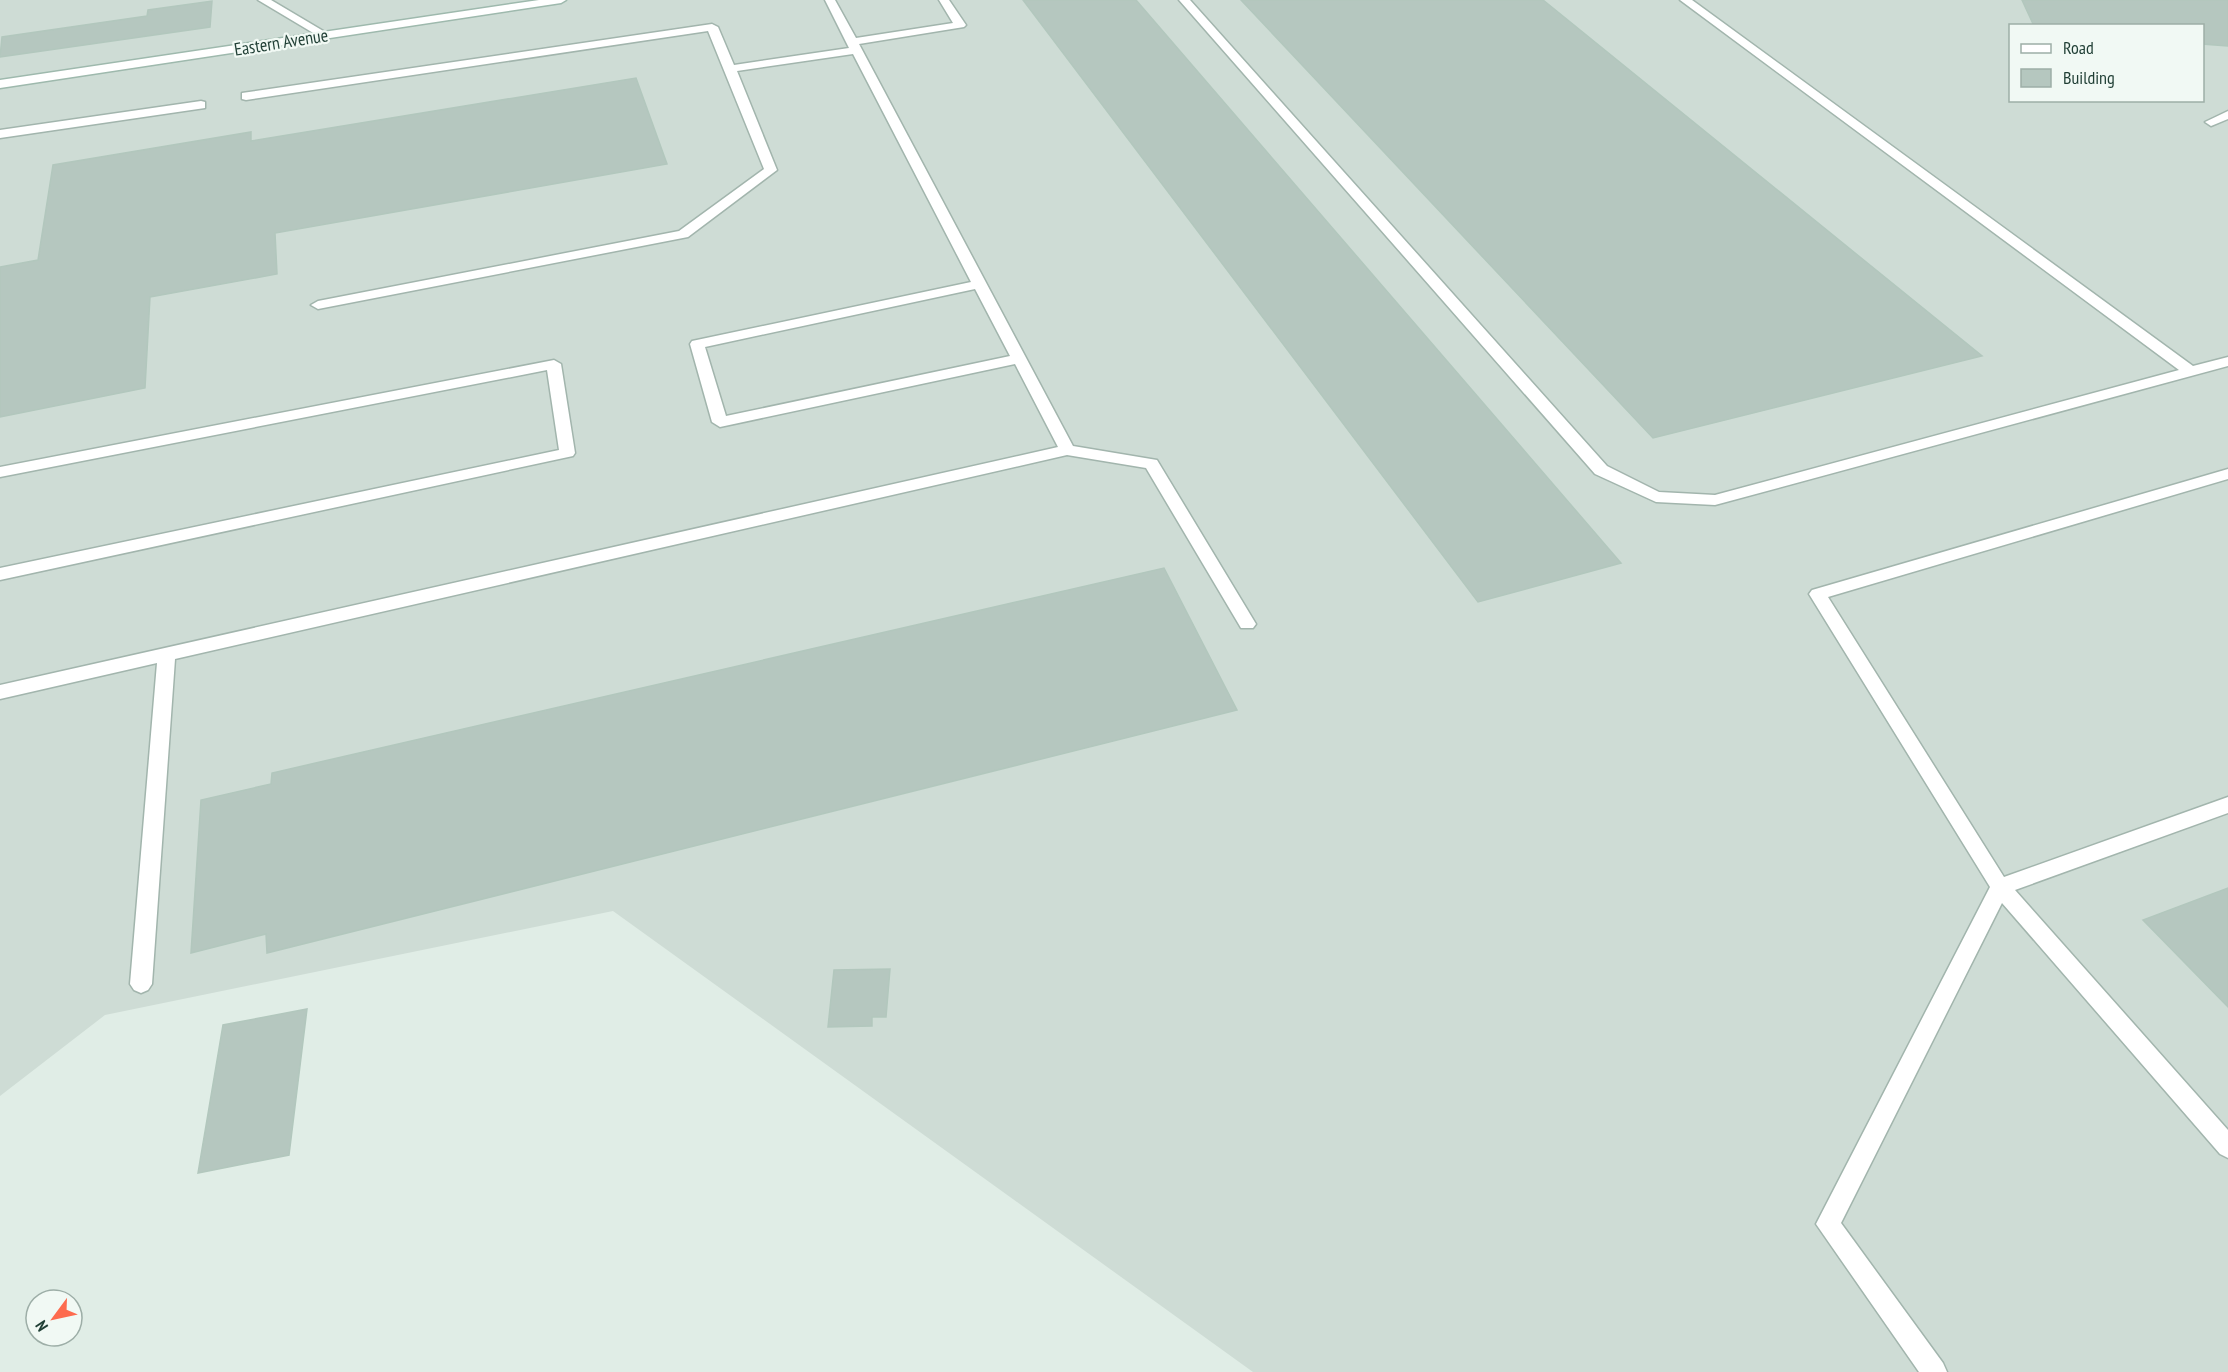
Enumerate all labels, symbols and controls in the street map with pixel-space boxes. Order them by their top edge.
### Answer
street label: Eastern Avenue [232,23,330,61]
legend [2009,24,2204,102]
text: Road [2063,36,2094,59]
text: Building [2063,66,2115,89]
north arrow [24,1288,84,1348]
text: N [31,1317,52,1335]

